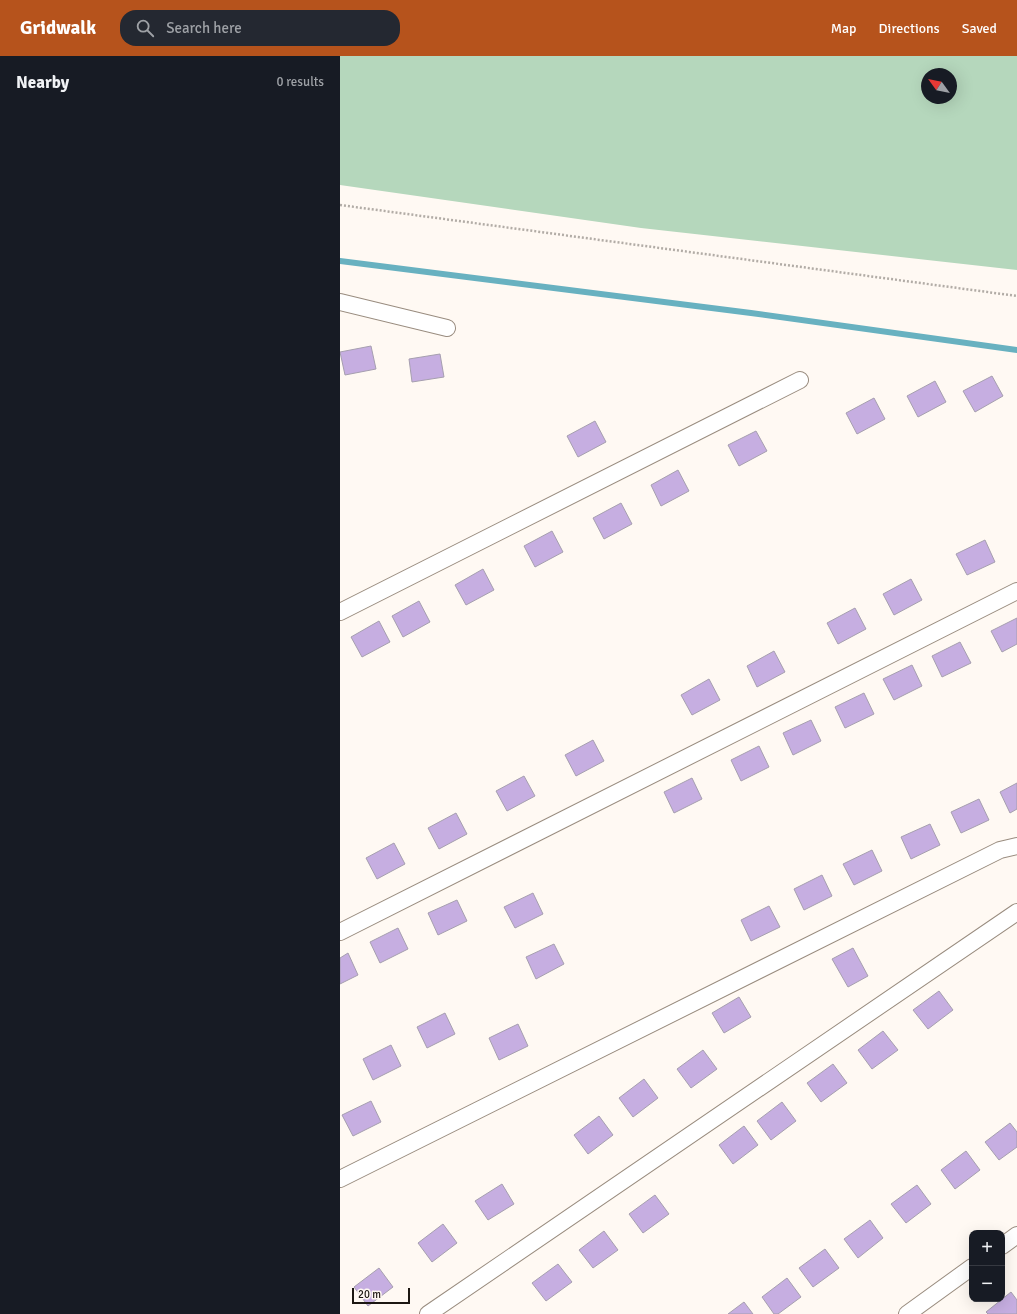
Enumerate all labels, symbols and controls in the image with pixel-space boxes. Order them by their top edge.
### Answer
search box [120,10,400,46]
text: Gridwalk [20,16,96,40]
icon: search [134,17,156,39]
text: Search here [166,19,242,37]
text: Map [831,20,857,37]
text: Directions [879,20,940,37]
text: Saved [962,20,997,37]
north arrow [921,68,957,104]
text: Nearby [16,72,69,93]
text: 0 results [276,74,324,90]
map controls [969,1230,1005,1302]
button: + [969,1230,1005,1266]
button: − [969,1266,1005,1302]
scale bar [352,1286,410,1305]
text: 20 m [358,1288,381,1301]

